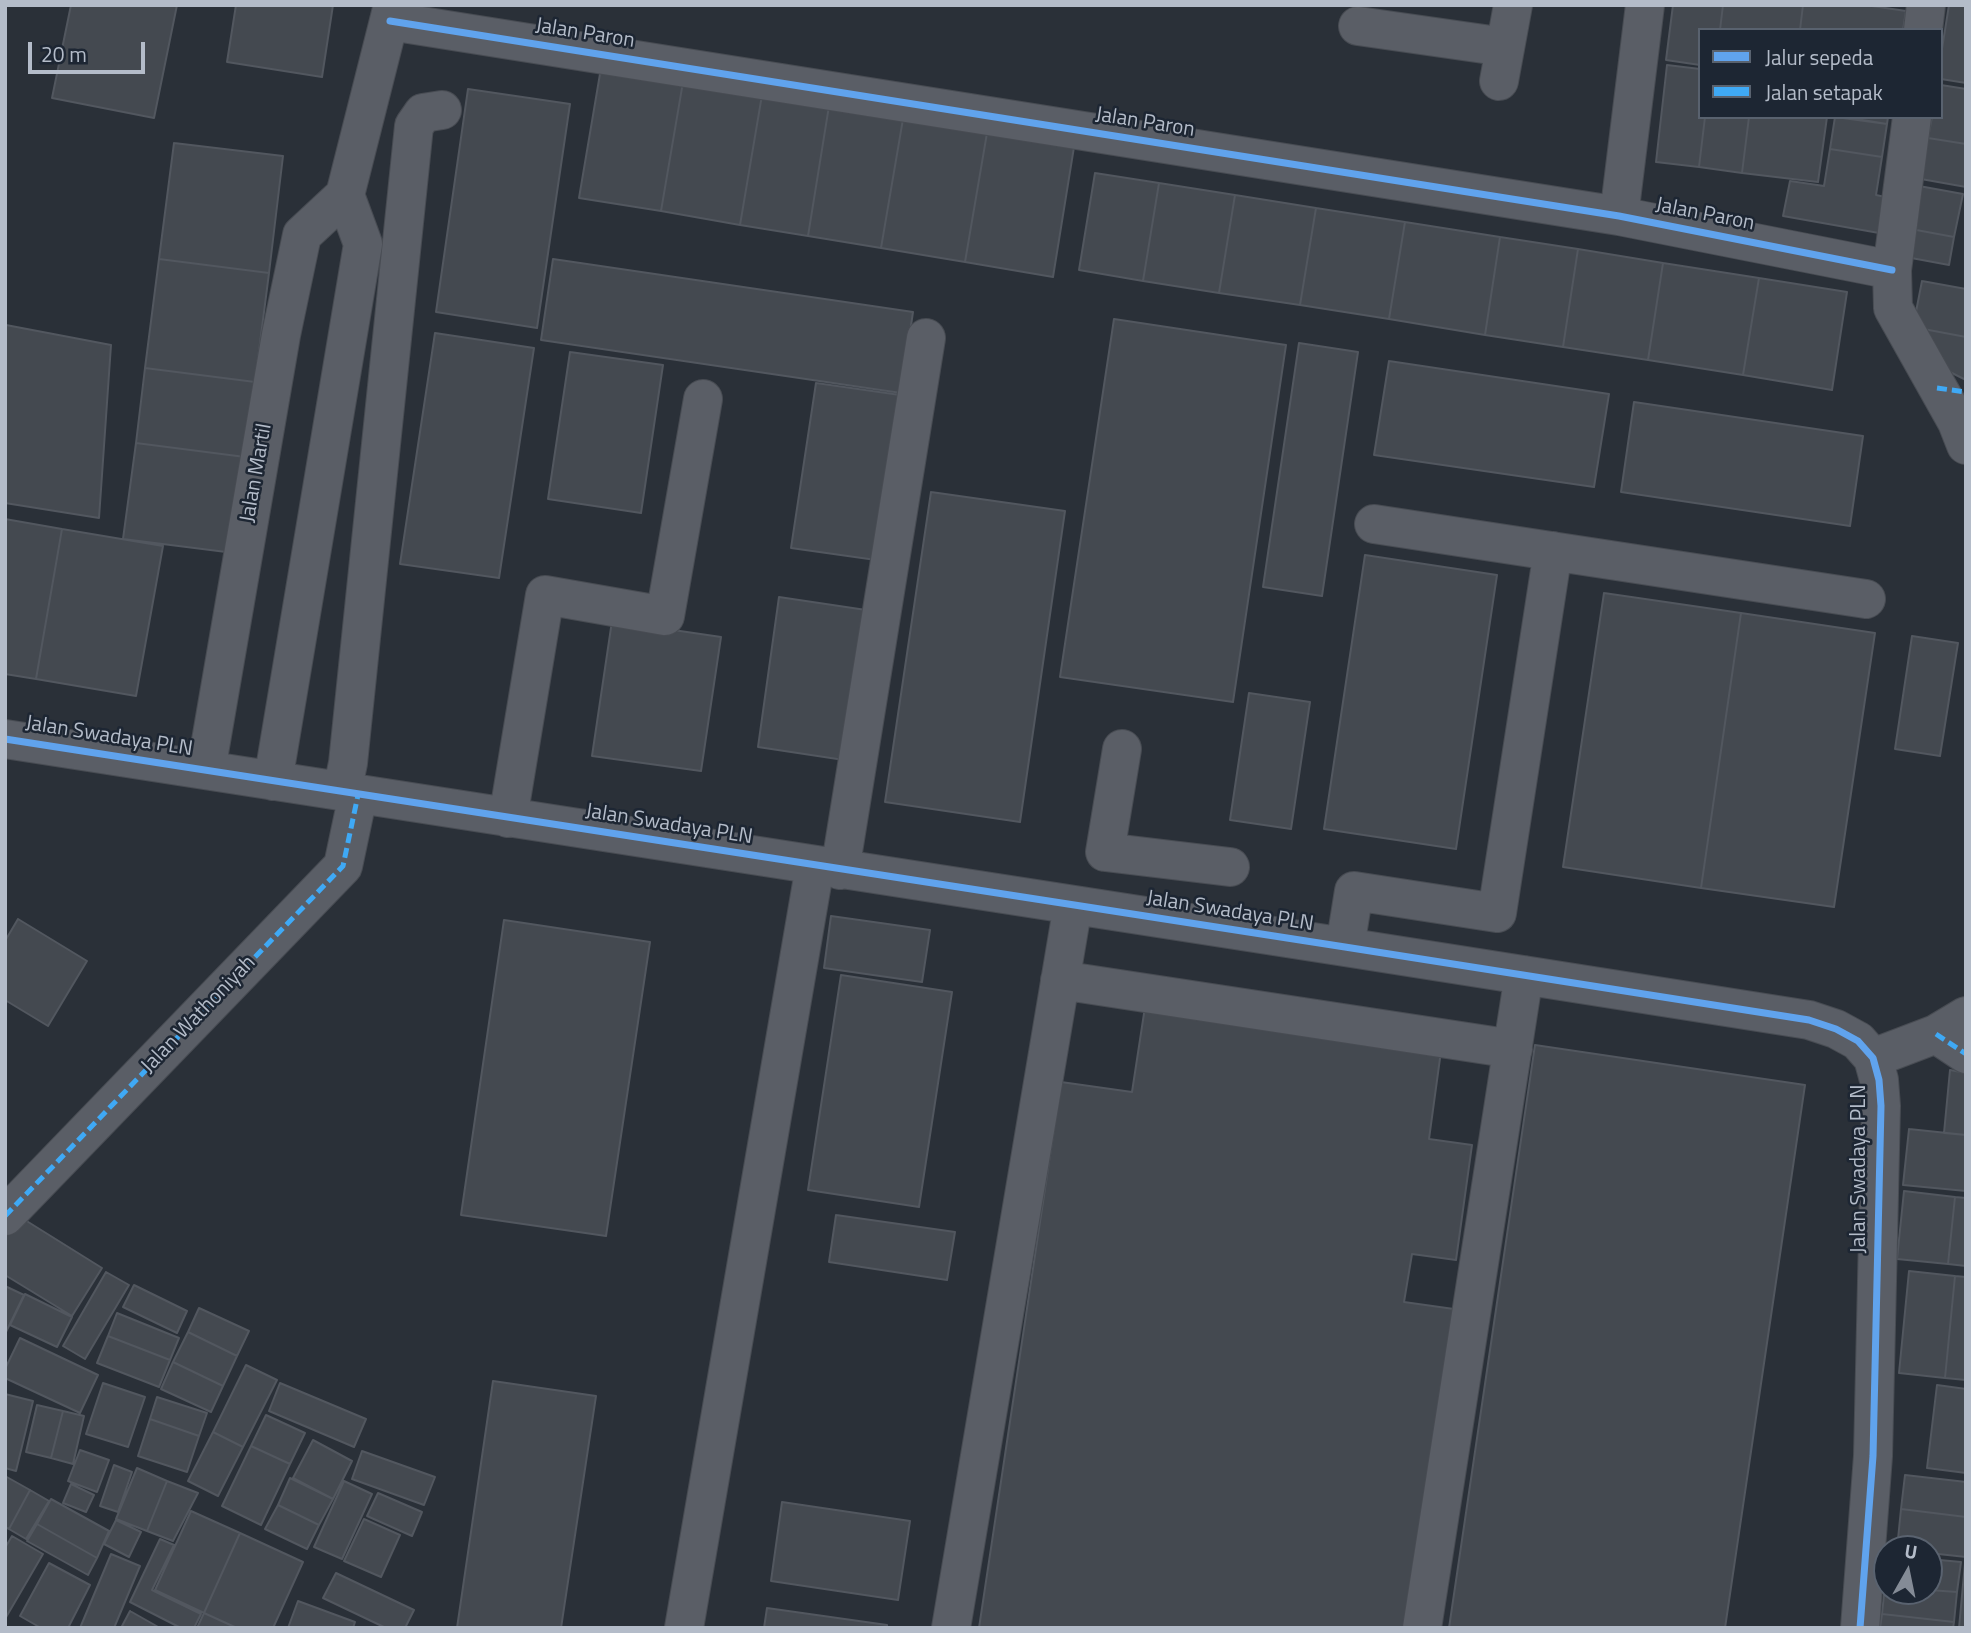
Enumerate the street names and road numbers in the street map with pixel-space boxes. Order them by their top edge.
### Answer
street label: Jalan Paron [534,14,636,54]
street label: Jalan Paron [1094,103,1196,143]
street label: Jalan Paron [1653,193,1757,237]
street label: Jalan Martil [236,422,278,524]
street label: Jalan Swadaya PLN [24,711,194,763]
street label: Jalan Swadaya PLN [584,799,754,851]
street label: Jalan Swadaya PLN [1145,886,1315,938]
street label: Jalan Wathoniyah [136,951,262,1079]
street label: Jalan Swadaya PLN [1847,1085,1873,1253]

